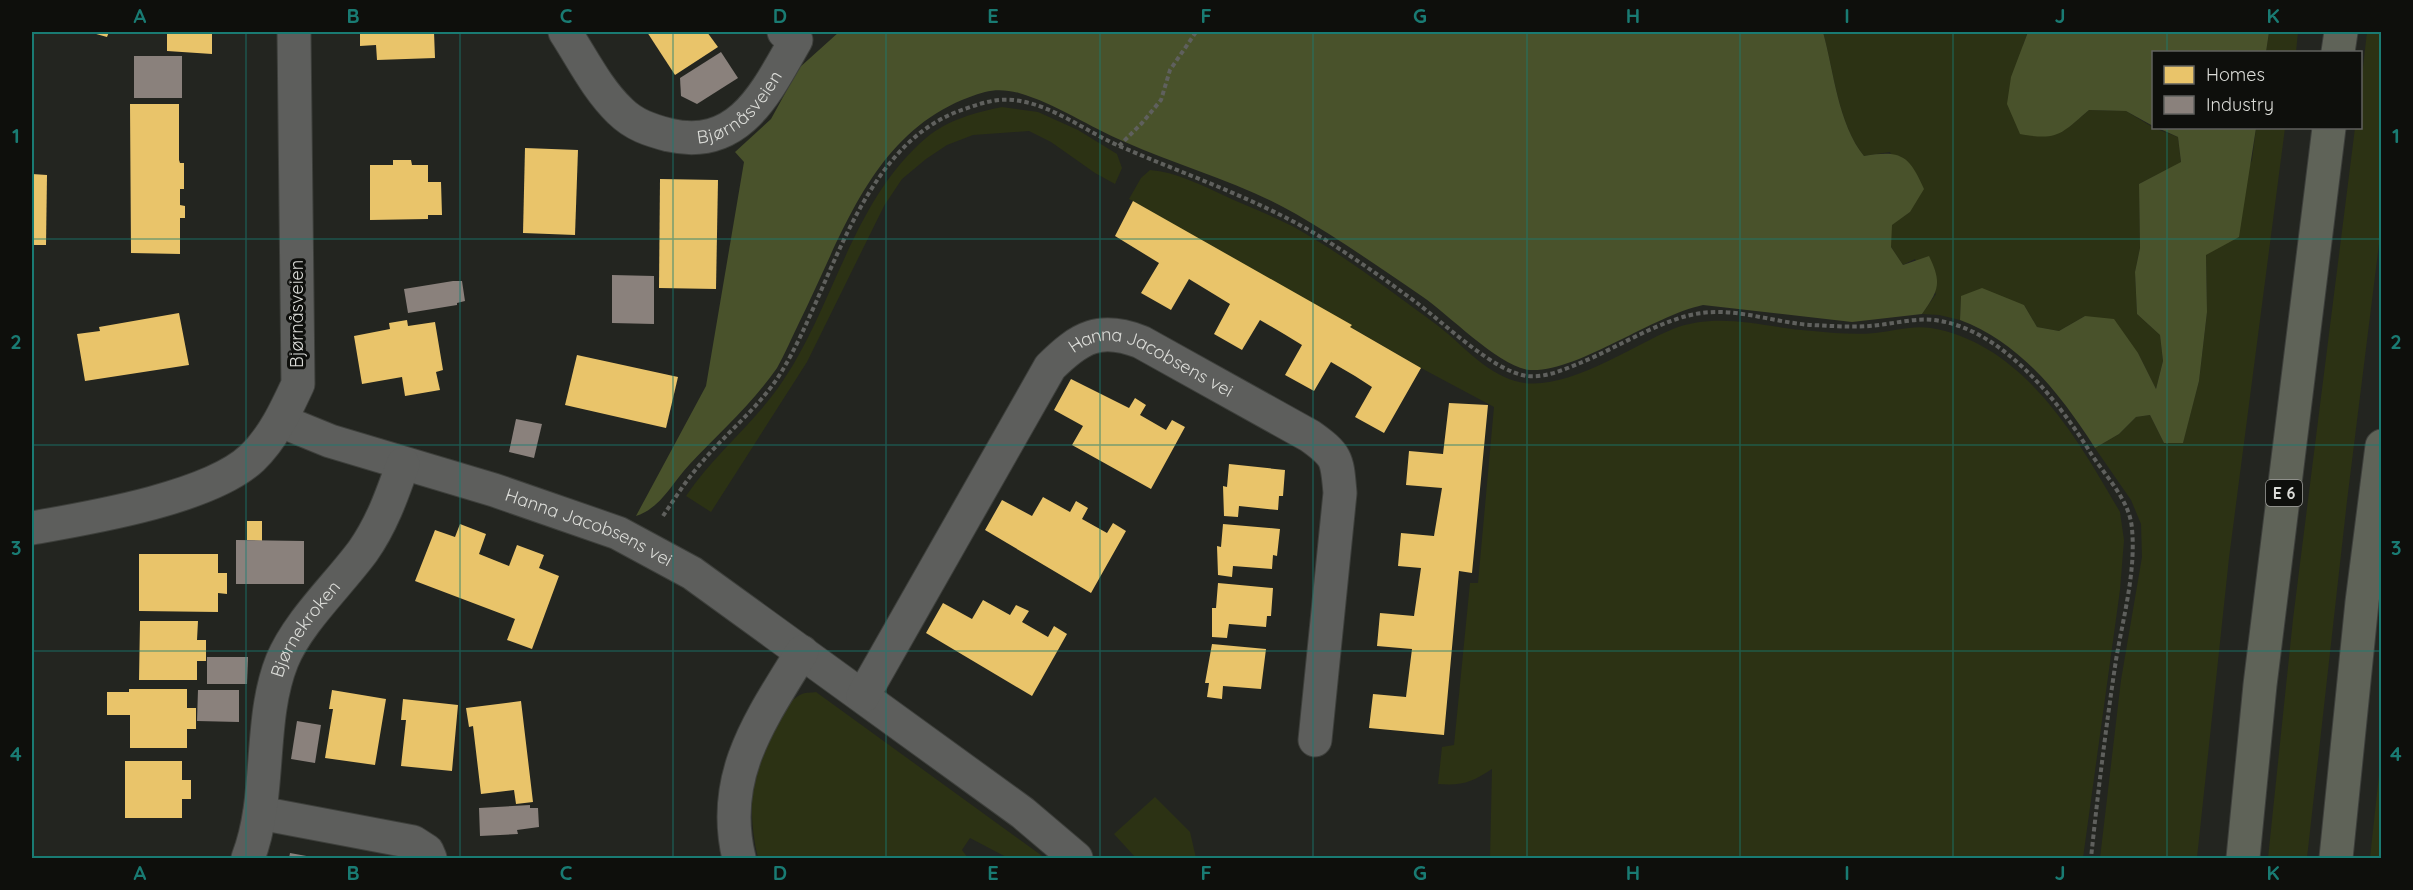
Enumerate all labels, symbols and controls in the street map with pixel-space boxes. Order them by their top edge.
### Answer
text: A [134,3,147,28]
text: B [346,3,360,28]
text: C [560,3,573,28]
text: D [773,3,787,28]
text: E [987,3,999,28]
text: F [1200,3,1212,28]
text: G [1413,3,1427,28]
text: H [1626,3,1640,28]
text: I [1844,3,1850,28]
text: J [2054,3,2066,28]
text: K [2266,3,2280,28]
legend [2152,51,2362,129]
text: Homes [2206,63,2265,86]
street label: Bjørnåsveien [695,66,787,149]
text: Industry [2206,93,2274,116]
text: 1 [12,123,20,148]
text: 1 [2392,123,2400,148]
street label: Bjørnåsveien [285,260,308,368]
street label: Hanna Jacobsens vei [1064,323,1237,402]
text: 2 [10,329,22,354]
text: 2 [2390,329,2402,354]
road number: E 6 [2266,480,2302,506]
street label: Hanna Jacobsens vei [502,483,677,571]
text: 3 [11,535,21,560]
text: 3 [2391,535,2401,560]
street label: Bjørnekroken [265,576,345,680]
text: 4 [10,741,22,766]
text: 4 [2390,741,2402,766]
text: A [134,860,147,885]
text: B [346,860,360,885]
text: C [560,860,573,885]
text: D [773,860,787,885]
text: E [987,860,999,885]
text: F [1200,860,1212,885]
text: G [1413,860,1427,885]
text: H [1626,860,1640,885]
text: I [1844,860,1850,885]
text: J [2054,860,2066,885]
text: K [2266,860,2280,885]

